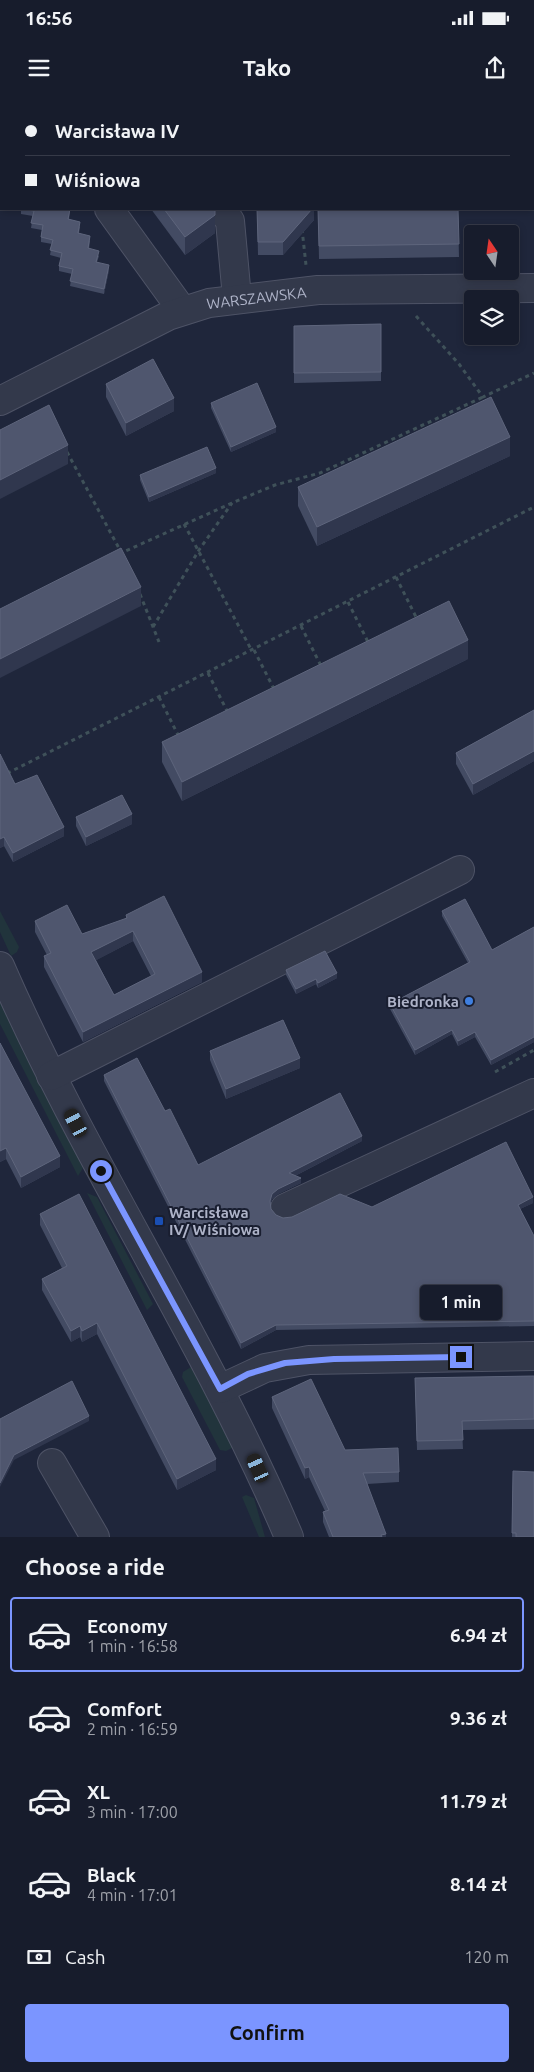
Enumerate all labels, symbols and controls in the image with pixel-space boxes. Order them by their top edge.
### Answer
text: 16:56 [25,7,73,29]
icon: menu [25,54,53,82]
icon: share [481,54,509,82]
text: Tako [243,55,291,80]
text: Warcisława IV [55,120,179,142]
text: Wiśniowa [55,169,141,191]
north arrow [464,225,519,280]
map controls [464,225,519,345]
street label: WARSZAWSKA [206,283,307,312]
button: layers [464,290,519,345]
place label: Biedronka [387,993,459,1010]
marker: Biedronka [463,995,475,1007]
car [62,1106,89,1140]
route start [90,1160,112,1182]
place label: Warcisława IV/ Wiśniowa [169,1204,260,1238]
marker: Warcisława IV/ Wiśniowa [153,1215,165,1227]
callout: 1 min [420,1284,502,1320]
text: 1 min [441,1293,481,1311]
route end [450,1346,472,1368]
car [245,1451,270,1485]
text: Choose a ride [25,1554,165,1579]
icon: car [27,1612,72,1657]
text: Economy [87,1615,168,1637]
text: 6.94 zł [450,1624,507,1646]
text: 1 min · 16:58 [87,1637,178,1655]
icon: car [27,1695,72,1740]
text: Comfort [87,1698,162,1720]
text: 9.36 zł [450,1707,507,1729]
text: 2 min · 16:59 [87,1720,178,1738]
icon: car [27,1778,72,1823]
text: XL [87,1781,110,1803]
text: 11.79 zł [439,1790,507,1812]
text: 3 min · 17:00 [87,1803,178,1821]
icon: car [27,1861,72,1906]
text: Black [87,1864,136,1886]
text: 8.14 zł [450,1873,507,1895]
text: 4 min · 17:01 [87,1886,178,1904]
icon: cash [25,1943,53,1971]
text: Cash [65,1946,106,1968]
text: 120 m [464,1948,509,1966]
button: Confirm [25,2004,509,2062]

